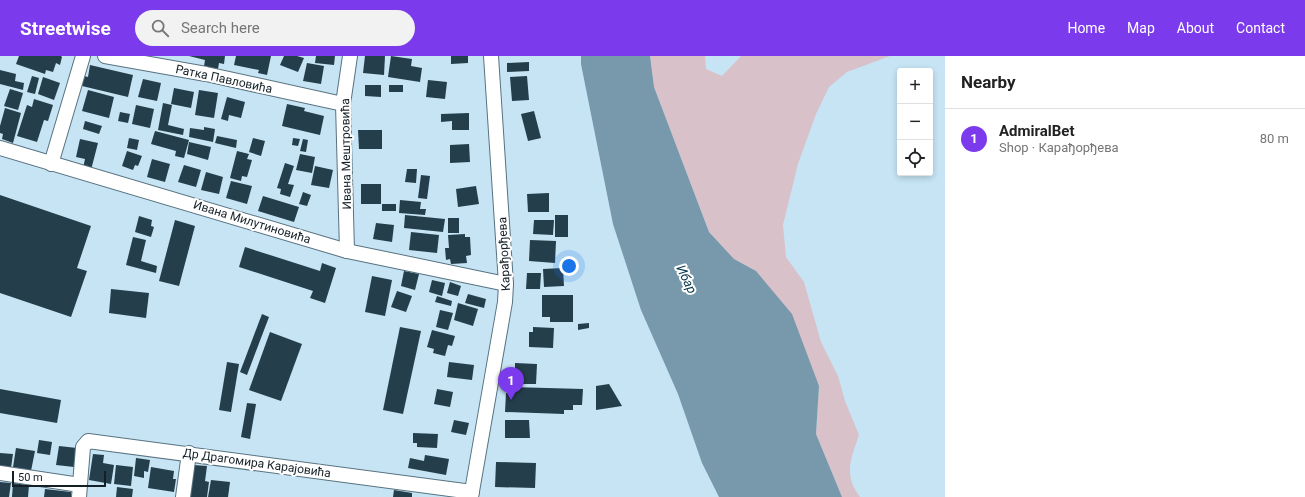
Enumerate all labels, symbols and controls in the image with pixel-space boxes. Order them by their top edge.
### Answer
search box [135,10,415,46]
text: Streetwise [20,17,111,40]
icon: search [149,17,171,39]
text: Search here [181,19,260,37]
text: Home [1067,20,1105,36]
text: Map [1127,20,1155,36]
text: About [1177,20,1214,36]
text: Contact [1236,20,1285,36]
street label: Ратка Павловића [174,62,274,96]
map controls [897,68,933,176]
button: + [897,68,933,104]
text: Nearby [961,72,1016,92]
street label: Ивана Мештровића [338,98,354,210]
button: − [897,104,933,140]
text: AdmiralBet [999,122,1074,140]
text: 1 [970,131,978,146]
text: 80 m [1260,131,1289,146]
button: locate [897,140,933,176]
text: Shop · Карађорђева [999,140,1119,155]
street label: Ивана Милутиновића [192,197,312,247]
street label: Карађорђева [495,217,513,291]
your location [559,256,579,276]
water label: Ибар [673,262,700,296]
pin: 1 [498,367,524,400]
street label: Др Драгомира Карајовића [182,446,332,480]
scale bar [12,469,106,488]
text: 50 m [18,471,43,484]

